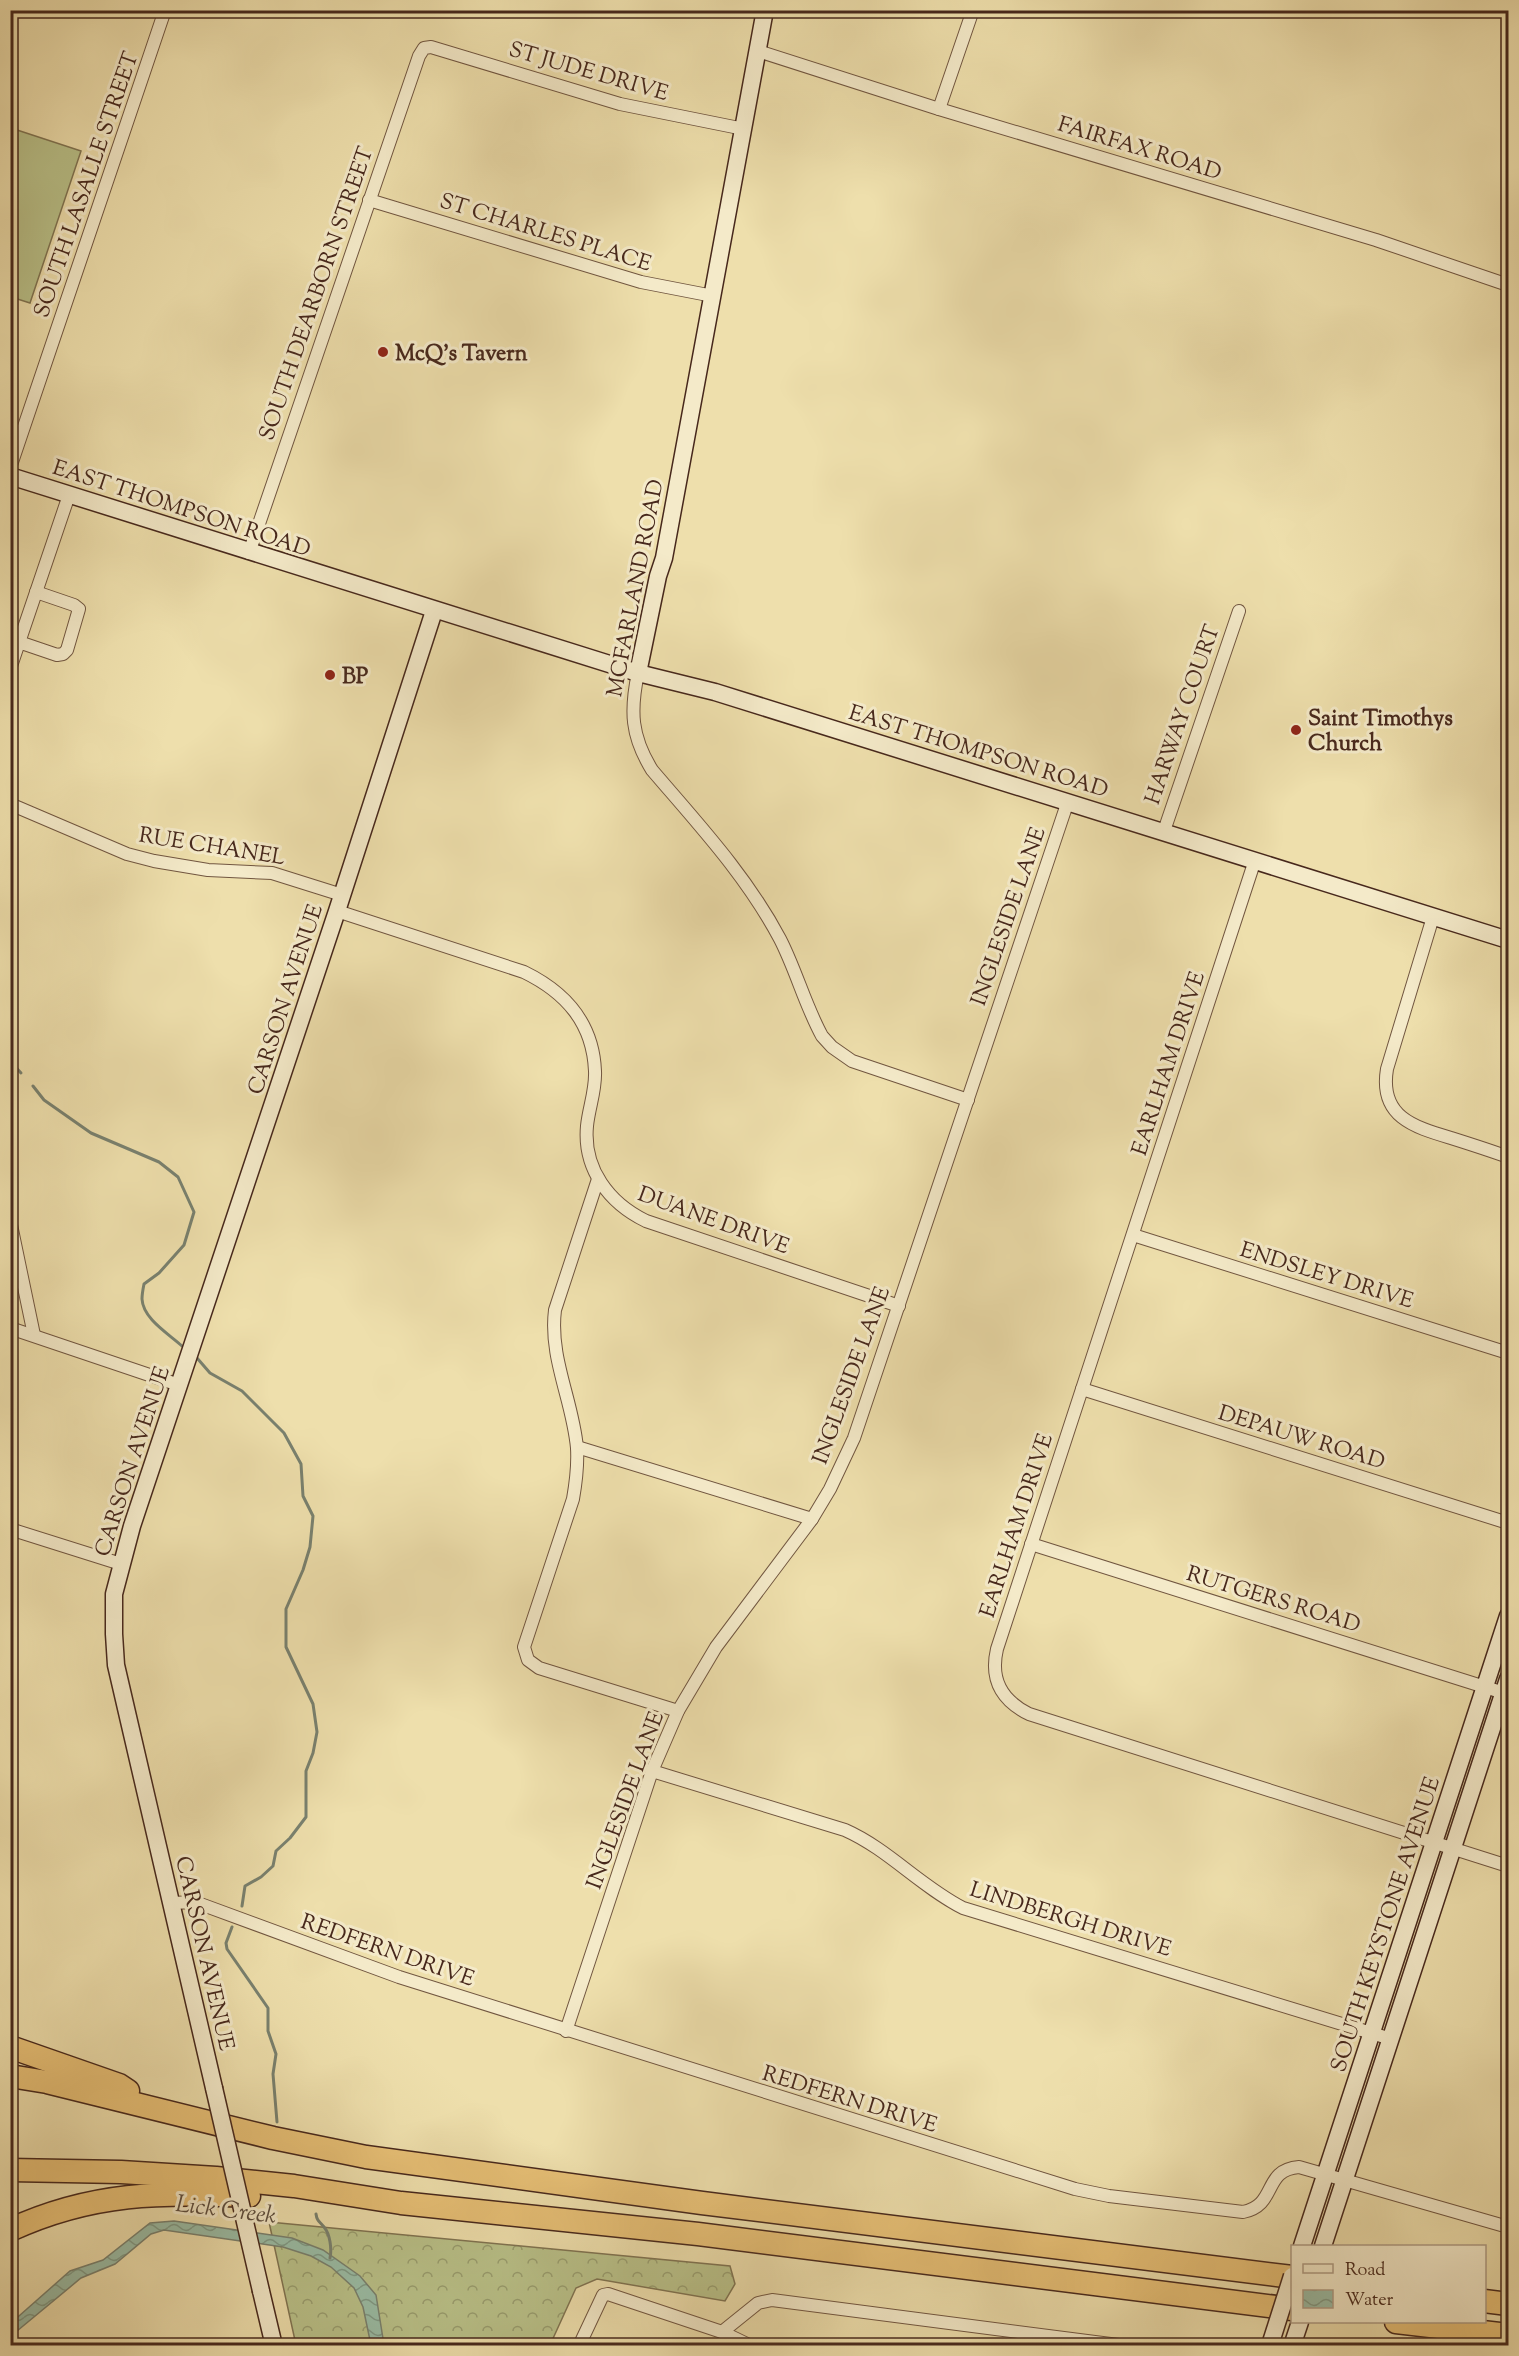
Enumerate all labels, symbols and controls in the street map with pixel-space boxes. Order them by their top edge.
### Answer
street label: ST JUDE DRIVE [505,35,672,111]
street label: SOUTH LASALLE STREET [27,47,149,322]
street label: FAIRFAX ROAD [1053,110,1225,190]
street label: SOUTH DEARBORN STREET [252,142,383,445]
street label: ST CHARLES PLACE [435,186,655,281]
place label: McQ's Tavern [395,339,528,371]
marker: McQ's Tavern [376,345,390,359]
street label: EAST THOMPSON ROAD [48,453,314,567]
street label: MCFARLAND ROAD [600,477,674,700]
street label: HARWAY COURT [1138,620,1230,809]
place label: BP [342,662,369,694]
marker: BP [323,668,337,682]
street label: EAST THOMPSON ROAD [844,698,1112,808]
place label: Saint Timothys Church [1308,704,1453,761]
marker: Saint Timothys Church [1289,723,1303,737]
street label: RUE CHANEL [136,821,287,875]
street label: INGLESIDE LANE [964,823,1055,1011]
street label: CARSON AVENUE [241,901,333,1099]
street label: EARLHAM DRIVE [1125,968,1215,1160]
street label: DUANE DRIVE [633,1180,793,1264]
street label: ENDSLEY DRIVE [1235,1235,1417,1318]
street label: INGLESIDE LANE [806,1283,900,1469]
street label: CARSON AVENUE [88,1363,180,1561]
street label: DEPAUW ROAD [1214,1398,1388,1479]
street label: EARLHAM DRIVE [973,1430,1063,1622]
street label: RUTGERS ROAD [1182,1559,1364,1643]
street label: INGLESIDE LANE [580,1708,674,1894]
street label: SOUTH KEYSTONE AVENUE [1324,1773,1450,2077]
street label: CARSON AVENUE [165,1853,241,2054]
street label: LINDBERGH DRIVE [965,1875,1175,1967]
street label: REDFERN DRIVE [296,1907,478,1997]
street label: REDFERN DRIVE [758,2059,941,2143]
water label: Lick Creek [173,2188,278,2234]
legend [1291,2245,1486,2323]
text: Road [1345,2258,1385,2284]
text: Water [1345,2288,1394,2314]

